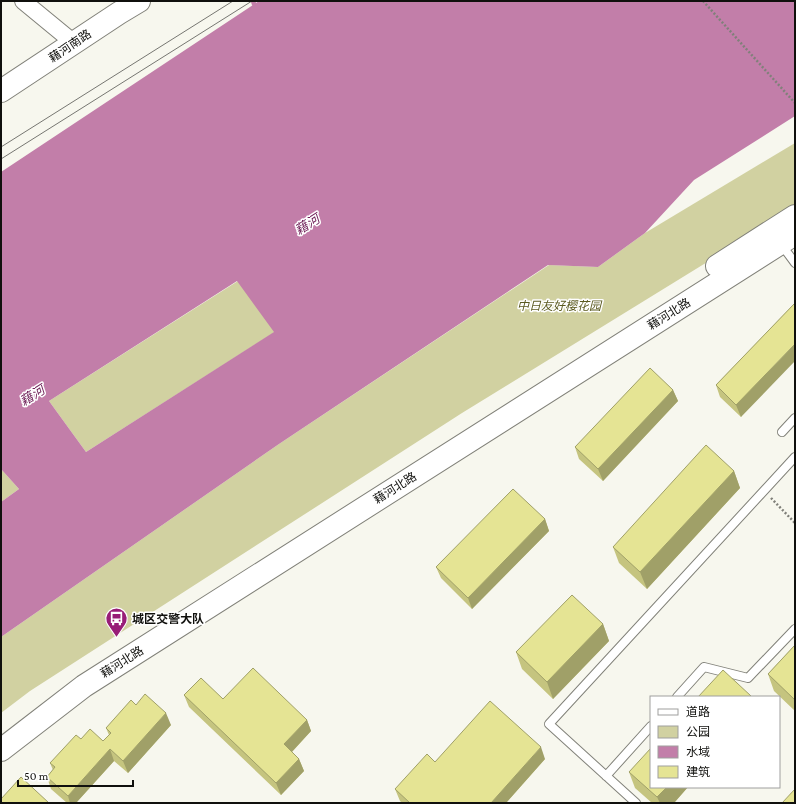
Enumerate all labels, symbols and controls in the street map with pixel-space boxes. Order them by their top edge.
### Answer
street label: 藉河南路 [46,27,94,65]
water label: 藉河 [292,210,325,238]
street label: 藉河北路 [645,295,693,333]
park label: 中日友好樱花园 [517,299,603,313]
water label: 藉河 [17,381,50,409]
street label: 藉河北路 [371,469,419,507]
bus stop icon: 城区交警大队 [104,606,130,639]
place label: 城区交警大队 [132,612,204,626]
street label: 藉河北路 [98,643,146,681]
legend [650,696,780,788]
text: 道路 [686,705,710,719]
text: 公园 [686,725,710,739]
text: 水域 [686,745,710,759]
scale bar [18,762,133,788]
text: 建筑 [686,765,710,779]
text: 50 m [24,769,49,783]

